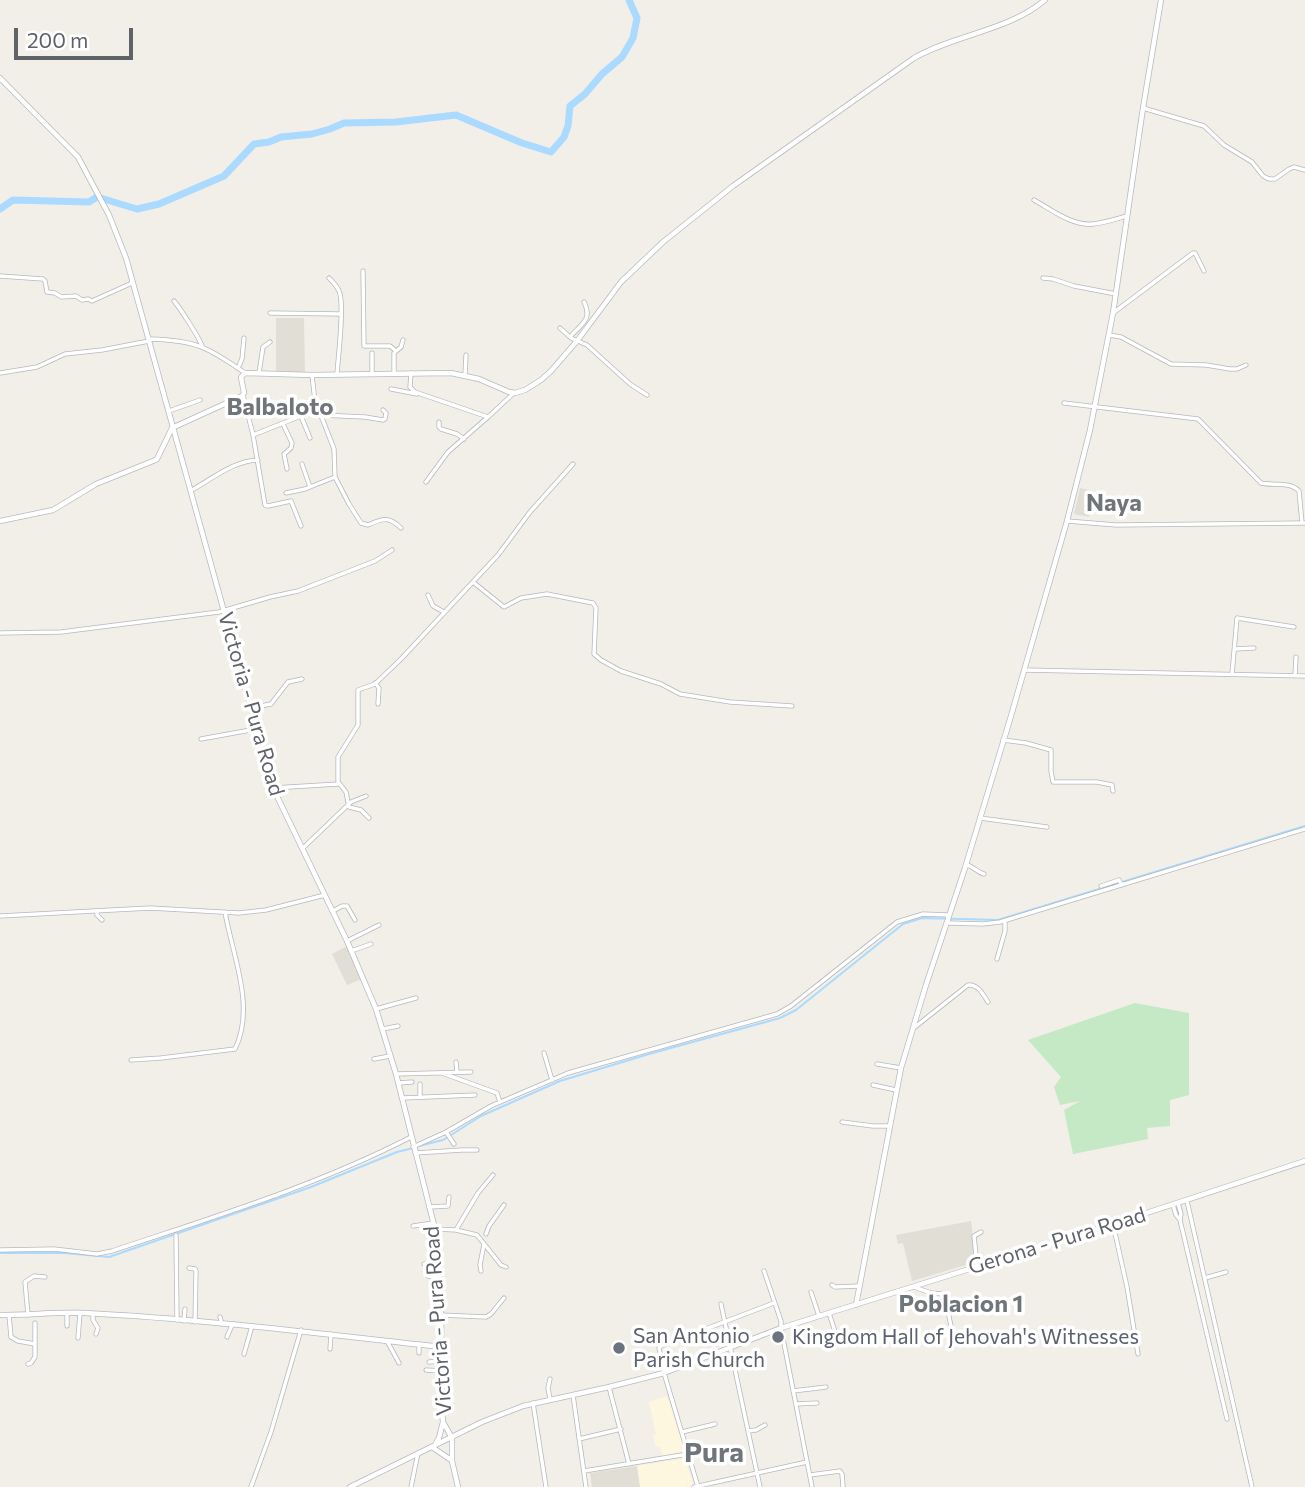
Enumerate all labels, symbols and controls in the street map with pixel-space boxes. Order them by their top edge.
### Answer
scale bar [18,14,136,58]
text: 200 m [27,27,88,52]
district label: Balbaloto [226,393,334,421]
district label: Naya [1086,489,1142,517]
street label: Victoria - Pura Road [213,609,289,799]
street label: Gerona - Pura Road [965,1202,1149,1280]
street label: Victoria - Pura Road [419,1225,457,1417]
district label: Poblacion 1 [899,1290,1023,1318]
place label: San Antonio Parish Church [633,1323,765,1373]
place label: Kingdom Hall of Jehovah's Witnesses [792,1324,1139,1350]
marker: Kingdom Hall of Jehovah's Witnesses [770,1329,786,1345]
marker: San Antonio Parish Church [611,1340,627,1356]
district label: Pura [684,1436,744,1470]

